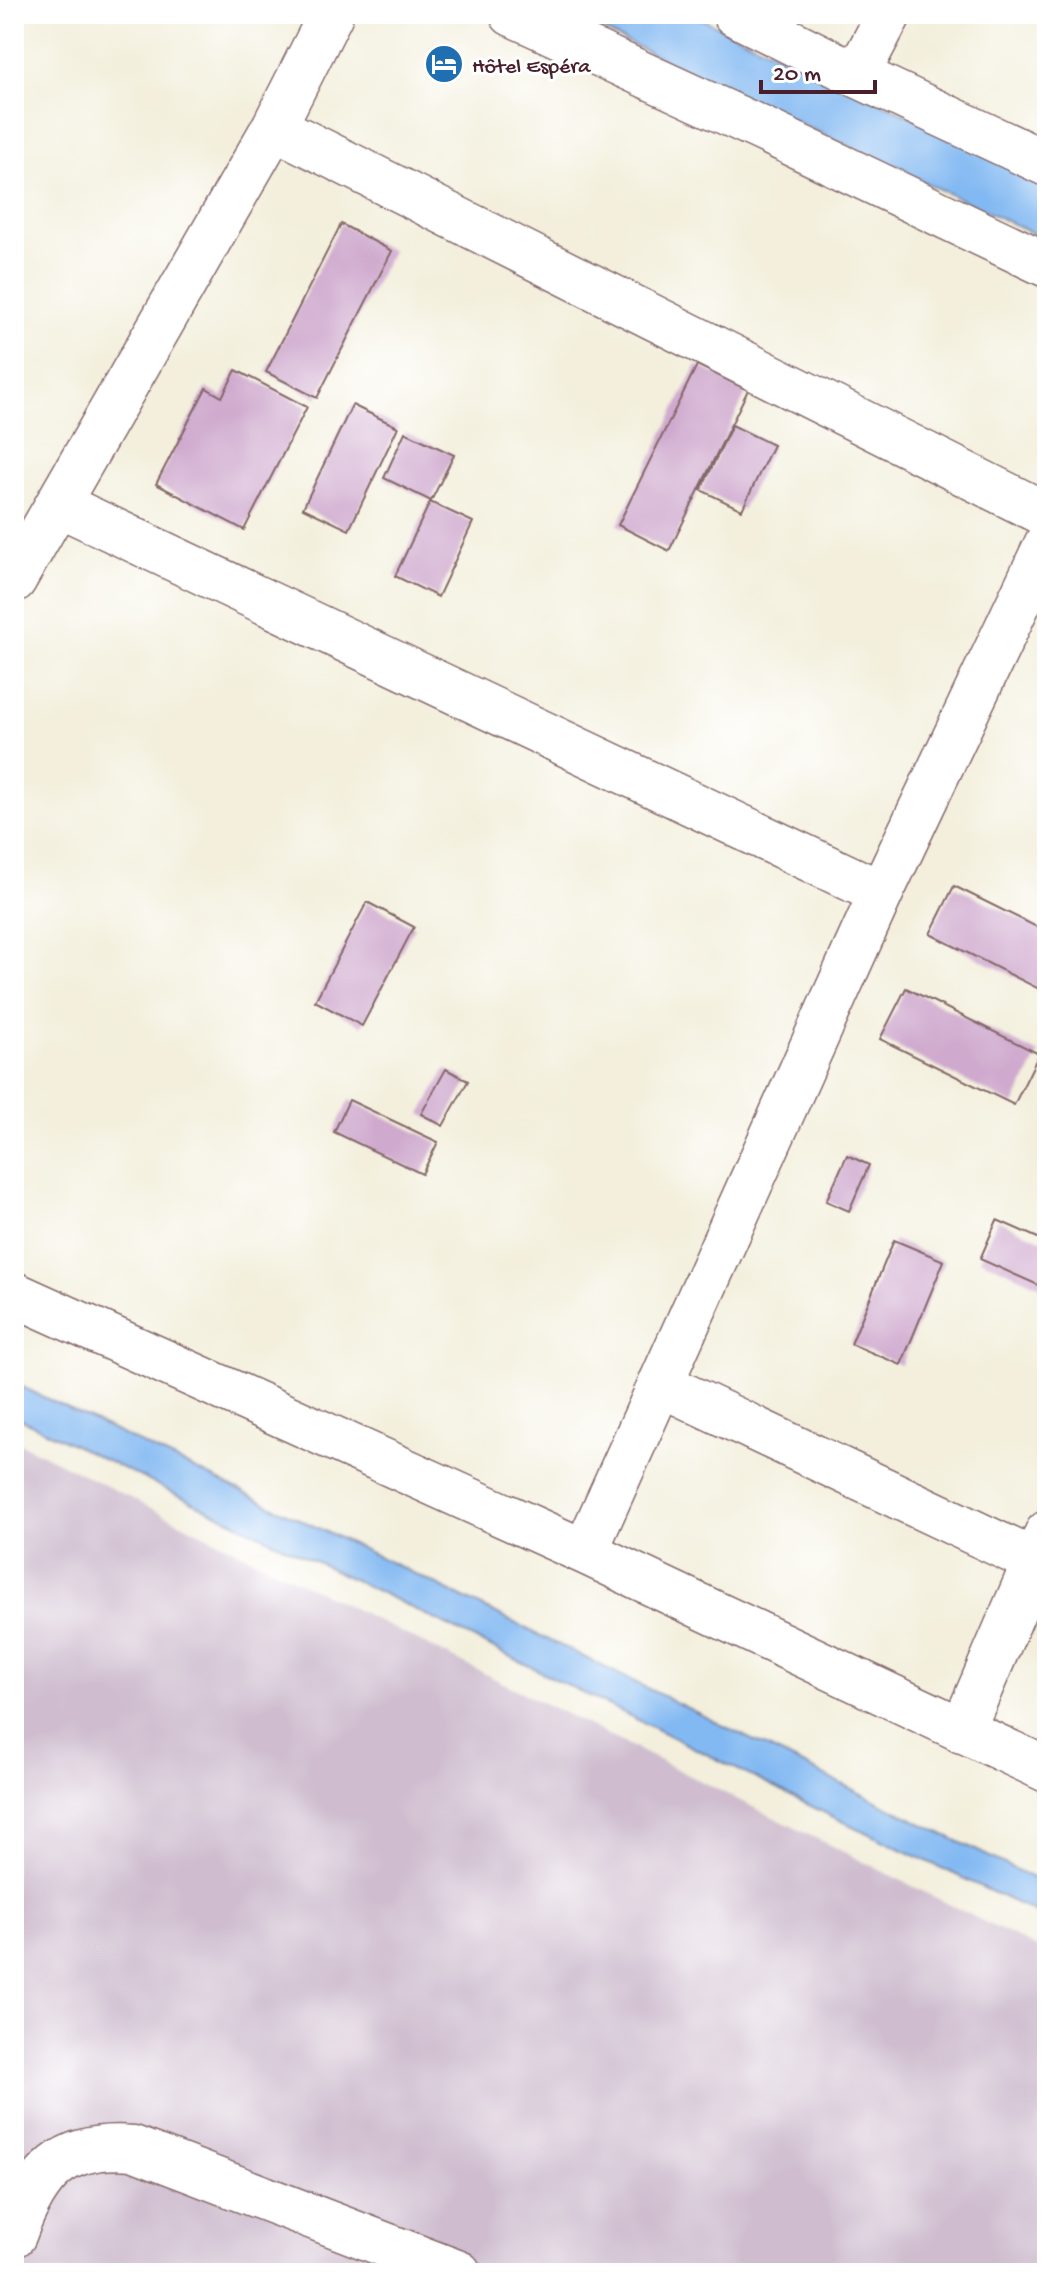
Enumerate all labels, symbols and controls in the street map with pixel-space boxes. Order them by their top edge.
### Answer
hotel icon: Hôtel Espéra [423,43,465,85]
scale bar [761,44,875,94]
place label: Hôtel Espéra [472,55,591,81]
text: 20 m [773,61,821,90]

